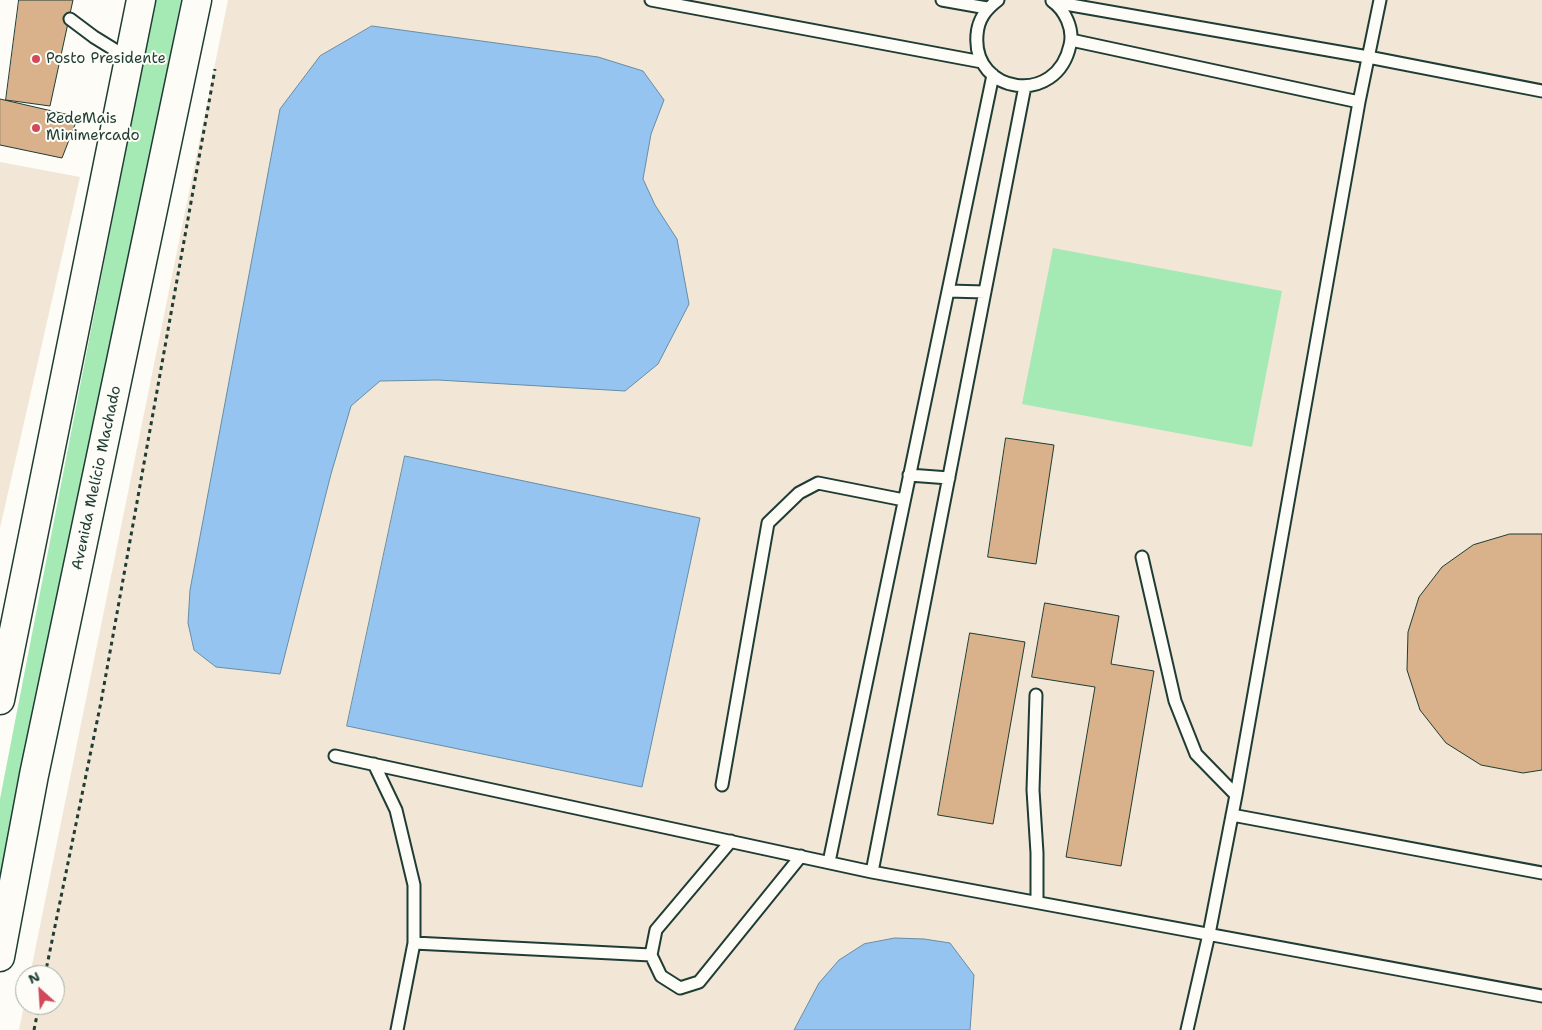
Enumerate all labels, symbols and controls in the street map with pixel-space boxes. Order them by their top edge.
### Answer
place label: Posto Presidente [46,50,166,68]
marker: Posto Presidente [30,53,42,65]
place label: RedeMais Minimercado [46,110,140,145]
marker: RedeMais Minimercado [30,122,42,134]
street label: Avenida Melício Machado [69,384,125,572]
north arrow [15,965,65,1015]
text: N [25,967,43,988]

